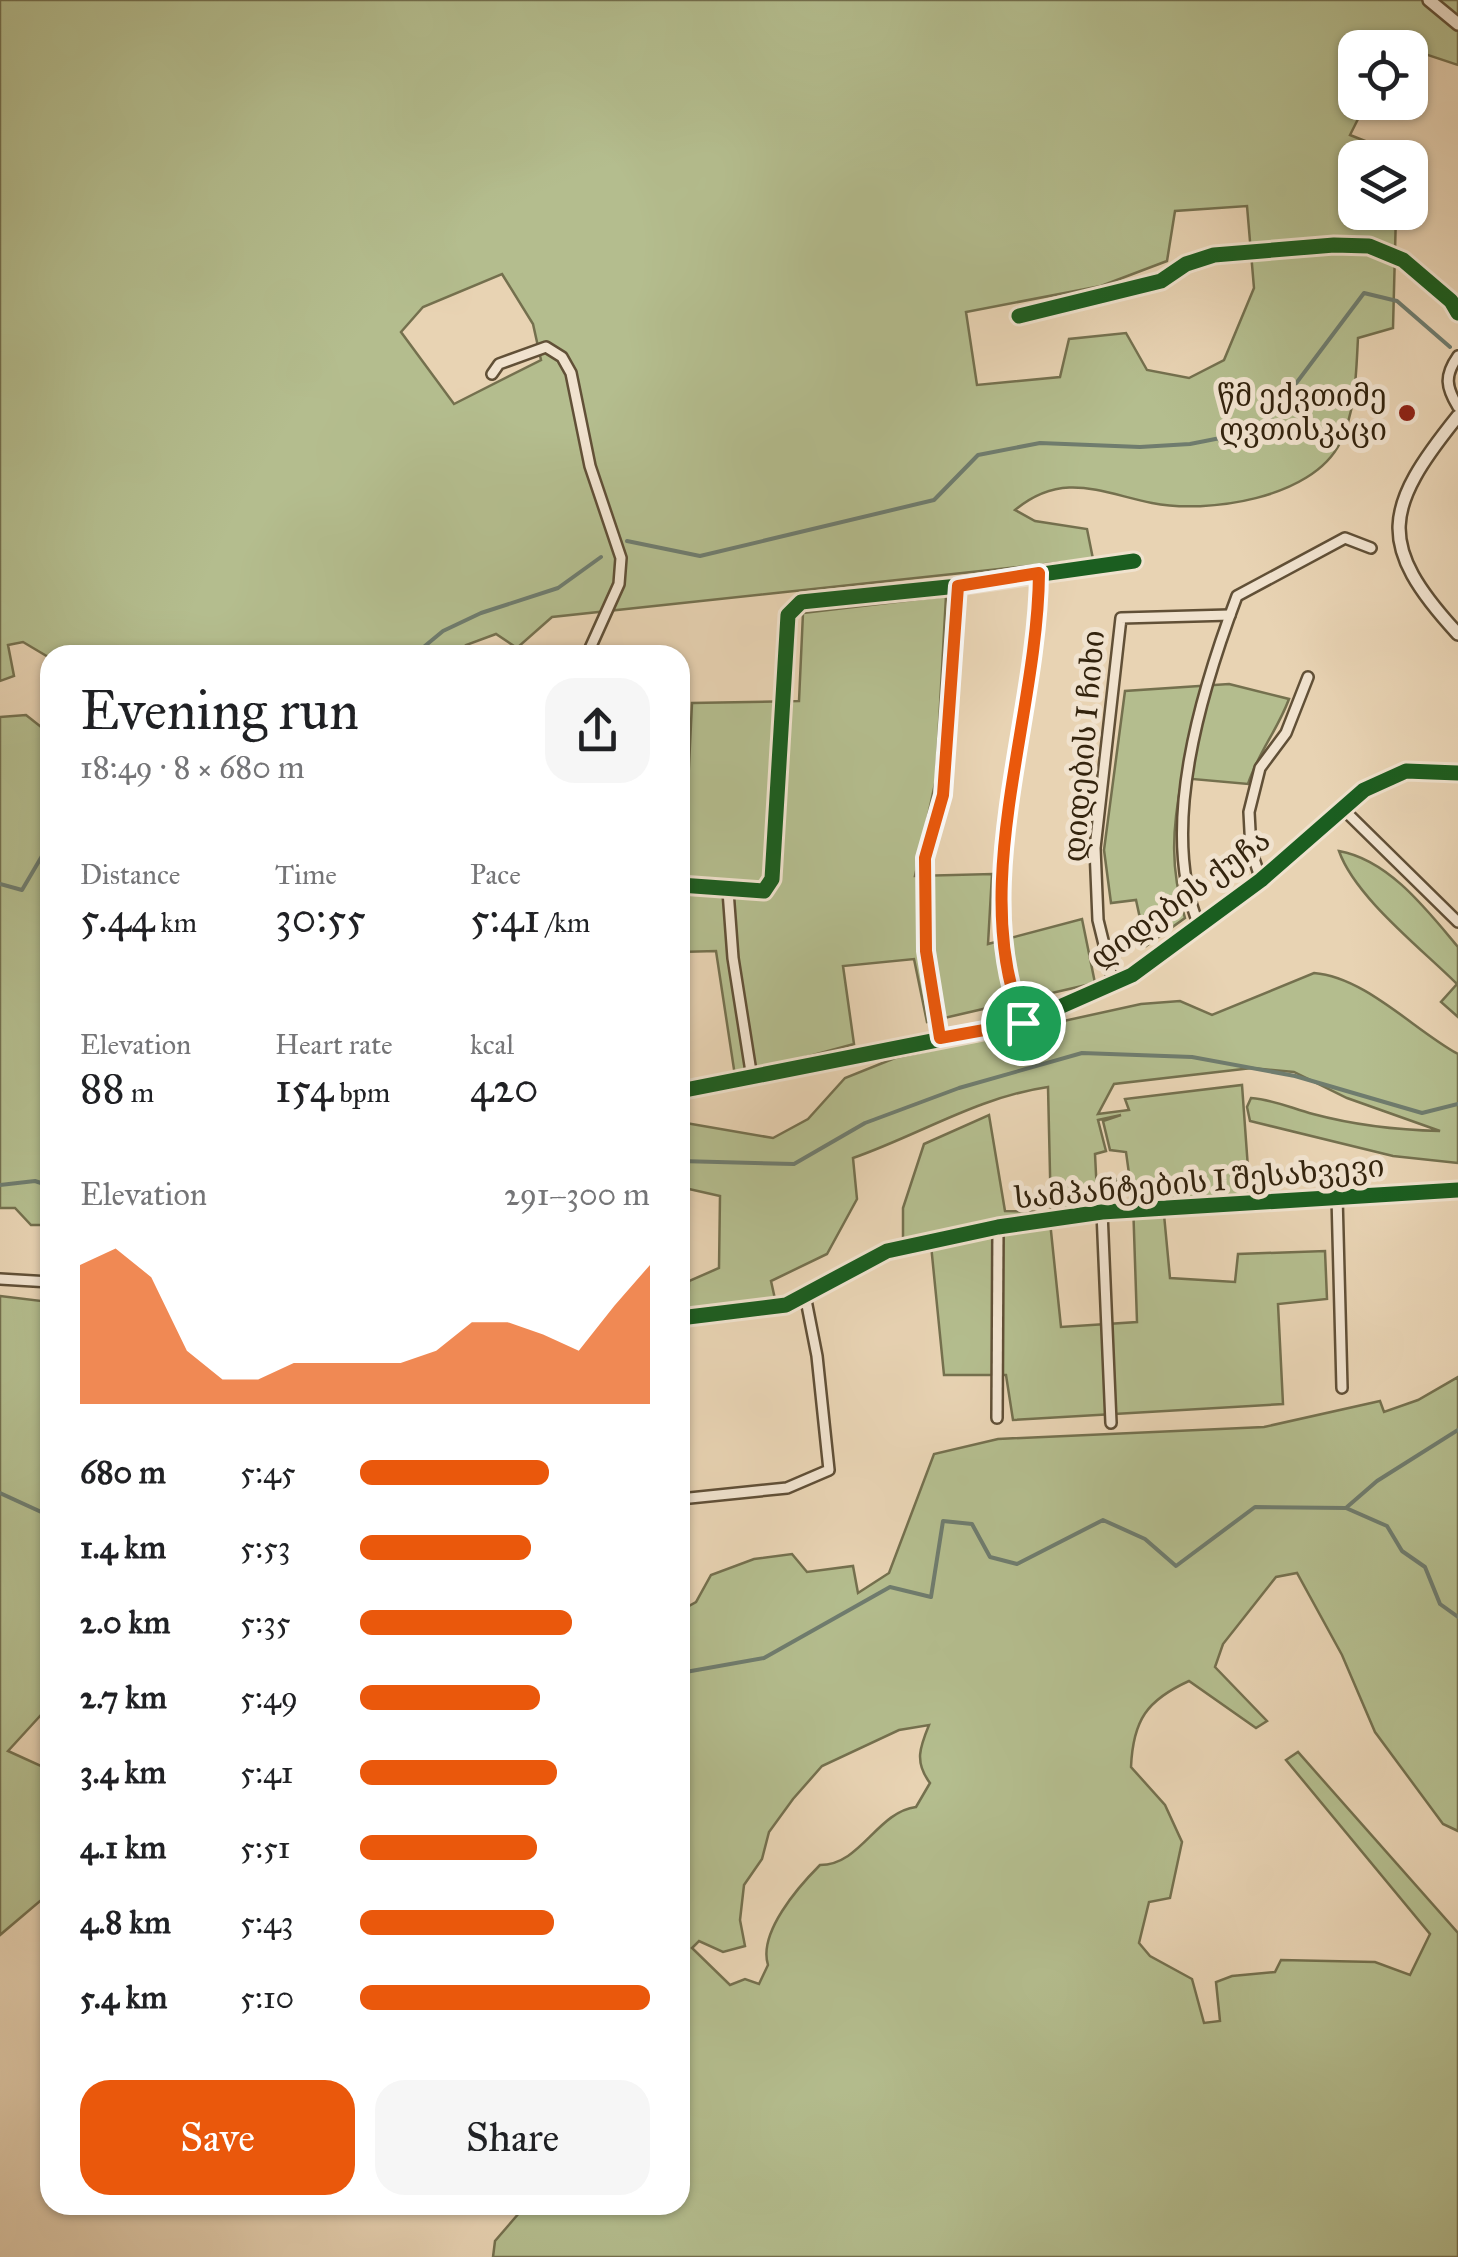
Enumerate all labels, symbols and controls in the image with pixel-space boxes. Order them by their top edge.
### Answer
map controls [1338,30,1428,230]
button: locate [1338,30,1428,120]
button: layers [1338,140,1428,230]
place label: წმ ექვთიმე ღვთისკაცი [1217,378,1387,448]
marker: წმ ექვთიმე ღვთისკაცი [1396,402,1418,424]
street label: დიდების I ჩიხი [1056,629,1112,863]
text: Evening run [80,677,359,744]
button: share [545,678,650,783]
text: 18:49 · 8 × 680 m [80,748,305,787]
street label: დიდების ქუჩა [1083,822,1277,976]
text: Distance [80,857,180,892]
text: Time [275,857,337,892]
text: Pace [470,857,521,892]
text: 5.44 [80,892,154,944]
text: 30:55 [275,892,366,944]
text: 5:41 [470,892,540,944]
text: km [154,905,197,940]
text: /km [540,905,590,940]
pin [981,981,1066,1066]
icon: arrive [996,996,1051,1051]
text: Elevation [80,1027,191,1062]
text: Heart rate [275,1027,393,1062]
text: kcal [470,1027,514,1062]
text: 88 [80,1062,125,1114]
text: 154 [275,1062,333,1114]
text: 420 [470,1062,539,1114]
text: m [125,1075,154,1110]
text: bpm [333,1075,390,1110]
street label: სამპანტების I შესახვევი [1012,1148,1386,1216]
text: Elevation [80,1175,207,1214]
text: 291–300 m [504,1175,650,1214]
text: 680 m [80,1453,166,1492]
text: 5:45 [240,1453,296,1492]
text: 1.4 km [80,1528,166,1567]
text: 5:53 [240,1528,291,1567]
text: 2.0 km [80,1603,170,1642]
text: 5:35 [240,1603,291,1642]
text: 2.7 km [80,1678,167,1717]
text: 5:49 [240,1678,298,1717]
text: 3.4 km [80,1753,166,1792]
text: 5:41 [240,1753,293,1792]
text: 4.1 km [80,1828,167,1867]
text: 5:51 [240,1828,290,1867]
text: 4.8 km [80,1903,171,1942]
text: 5:43 [240,1903,294,1942]
text: 5.4 km [80,1978,167,2017]
text: 5:10 [240,1978,294,2017]
button: Save [80,2080,355,2195]
button: Share [375,2080,650,2195]

